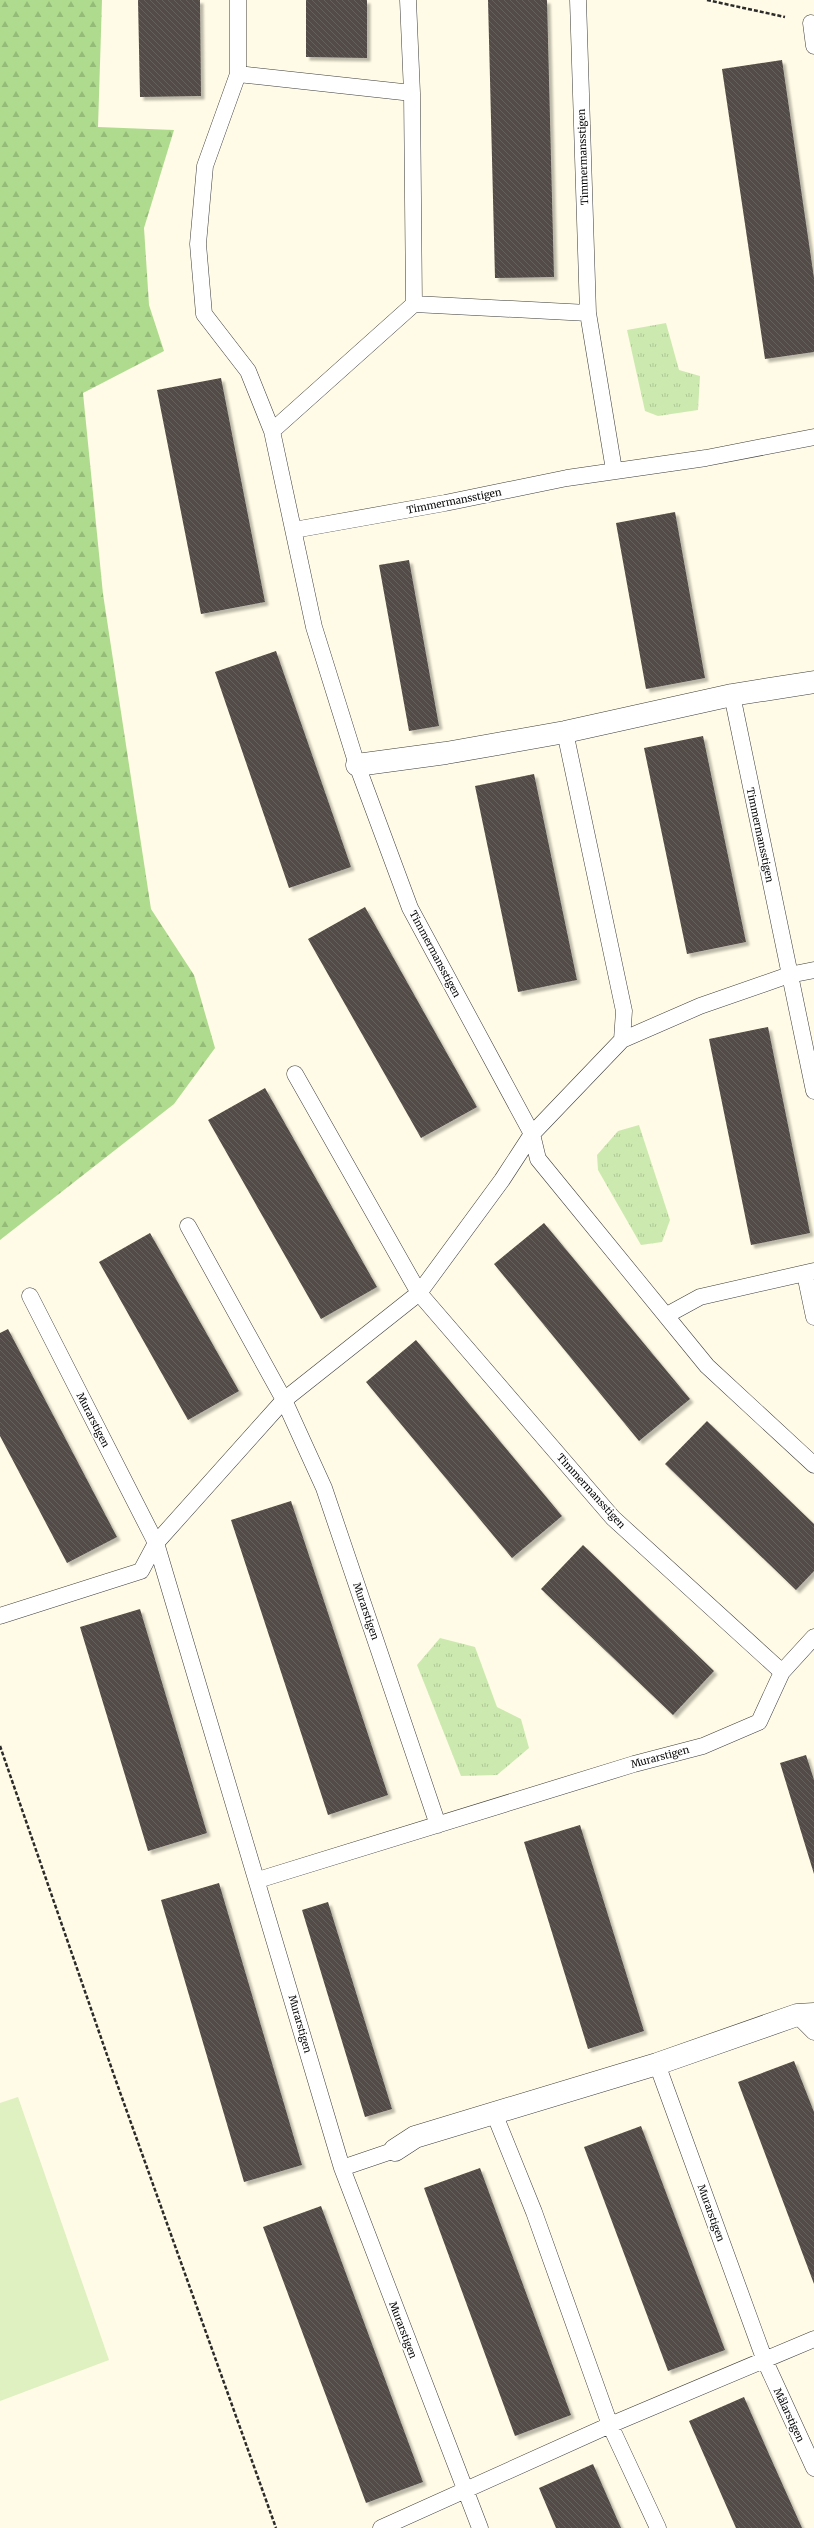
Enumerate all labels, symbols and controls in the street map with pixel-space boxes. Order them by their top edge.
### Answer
street label: Timmermansstigen [575,108,591,205]
street label: Timmermansstigen [405,485,503,517]
street label: Timmermansstigen [744,787,776,884]
street label: Timmermansstigen [407,908,464,1000]
street label: Murarstigen [74,1390,113,1450]
street label: Timmermansstigen [554,1451,628,1531]
street label: Murarstigen [350,1581,382,1642]
street label: Murarstigen [629,1743,691,1771]
street label: Murarstigen [286,1993,315,2055]
street label: Murarstigen [695,2183,727,2244]
street label: Murarstigen [386,2300,420,2361]
street label: Målarstigen [771,2386,807,2444]

